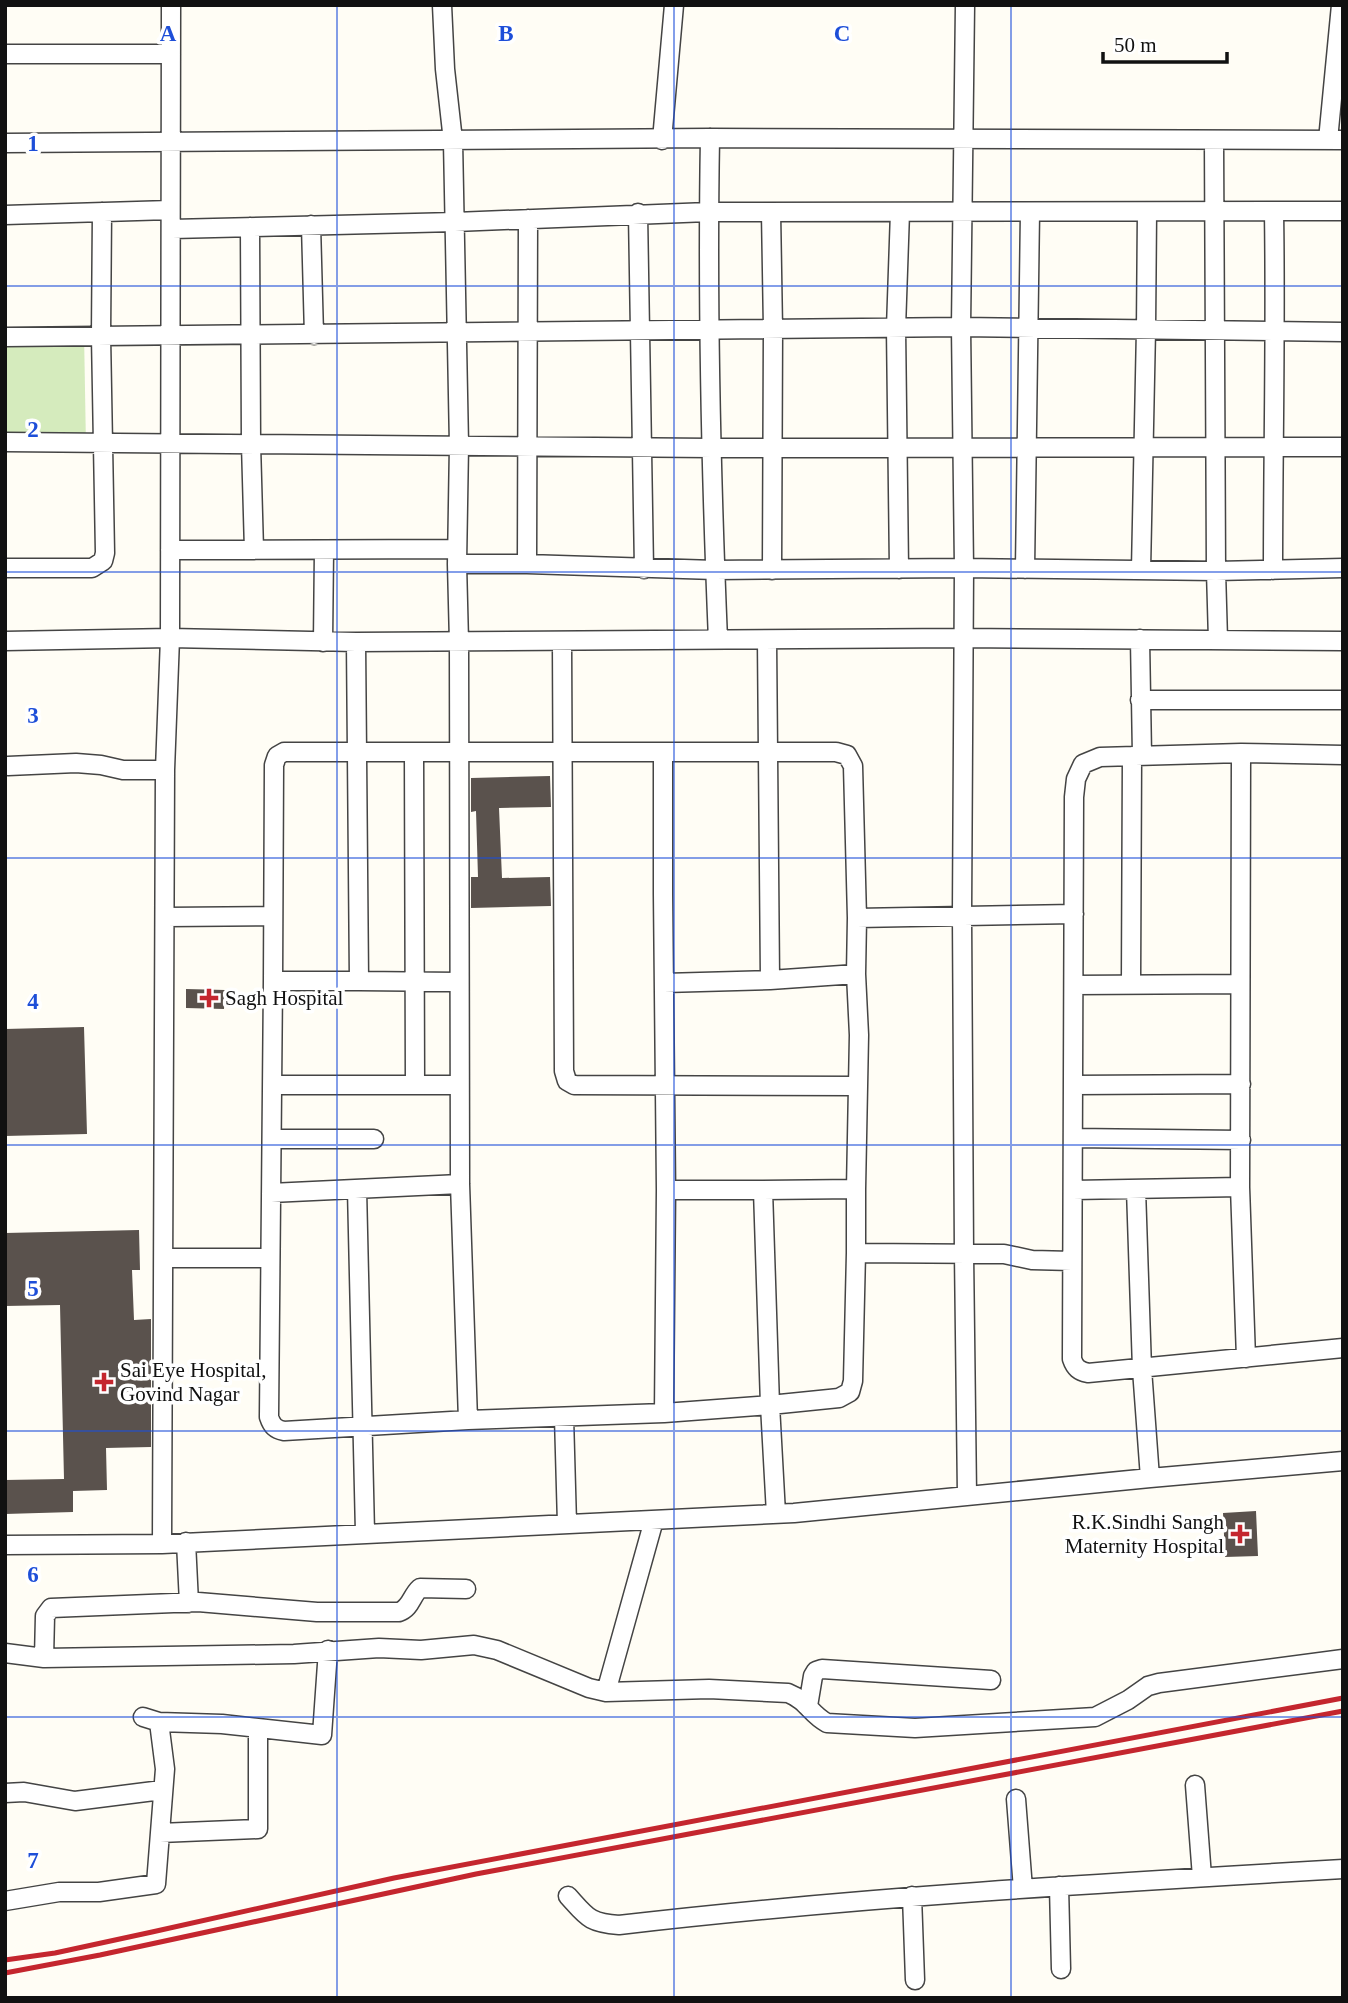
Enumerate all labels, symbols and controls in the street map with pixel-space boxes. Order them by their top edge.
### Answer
text: A [160,21,177,46]
text: B [498,21,514,46]
text: C [834,21,850,46]
scale bar [1103,21,1227,65]
text: 50 m [1114,33,1157,57]
text: 1 [27,131,39,156]
text: 2 [27,417,39,442]
text: 3 [27,703,39,728]
place label: Sagh Hospital [225,986,344,1010]
marker: Sagh Hospital [199,988,219,1008]
text: 4 [27,989,39,1014]
text: 5 [27,1276,39,1301]
place label: Sai Eye Hospital, Govind Nagar [120,1358,266,1406]
marker: Sai Eye Hospital, Govind Nagar [94,1372,114,1392]
place label: R.K.Sindhi Sangh Maternity Hospital [1065,1510,1224,1558]
marker: R.K.Sindhi Sangh Maternity Hospital [1230,1524,1250,1544]
text: 6 [27,1562,39,1587]
text: 7 [27,1848,39,1873]

